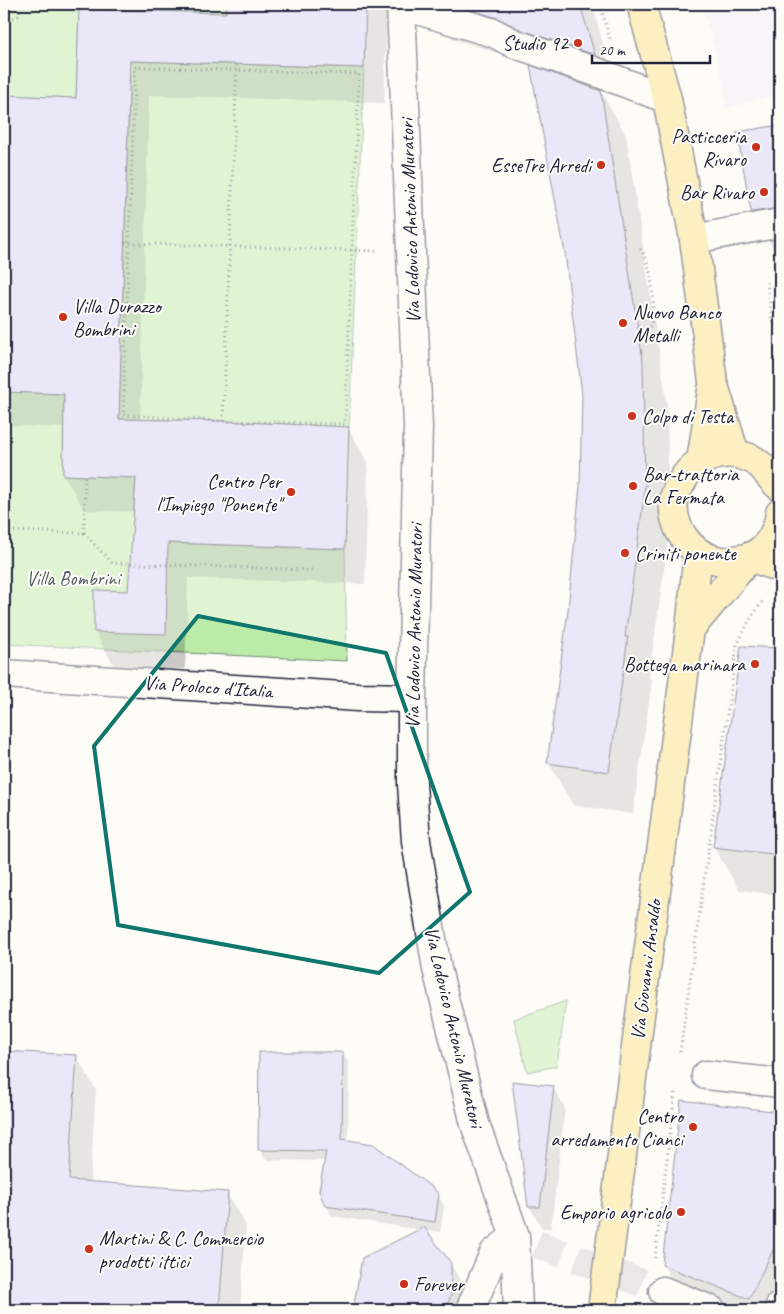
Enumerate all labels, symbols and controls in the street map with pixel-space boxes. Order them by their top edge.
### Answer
place label: Studio 92 [502,31,570,56]
scale bar [592,32,709,64]
marker: Studio 92 [572,37,584,49]
text: 20 m [599,41,626,60]
street label: Via Lodovico Antonio Muratori [394,116,426,324]
place label: Pasticceria Rivaro [672,124,748,172]
marker: Pasticceria Rivaro [750,141,762,153]
place label: EsseTre Arredi [491,153,593,178]
marker: EsseTre Arredi [595,159,607,171]
place label: Bar Rivaro [680,180,755,205]
marker: Bar Rivaro [758,186,770,198]
place label: Villa Durazzo Bombrini [73,294,163,342]
place label: Nuovo Banco Metalli [633,300,722,348]
marker: Villa Durazzo Bombrini [57,311,69,323]
marker: Nuovo Banco Metalli [617,317,629,329]
place label: Colpo di Testa [642,404,735,429]
marker: Colpo di Testa [626,410,638,422]
place label: Bar-trattoria La Fermata [643,462,740,510]
place label: Centro Per l'Impiego "Ponente" [156,469,285,517]
marker: Bar-trattoria La Fermata [627,480,639,492]
marker: Centro Per l'Impiego "Ponente" [285,486,297,498]
street label: Via Lodovico Antonio Muratori [400,521,428,729]
place label: Criniti ponente [635,541,737,566]
marker: Criniti ponente [619,547,631,559]
park label: Villa Bombrini [26,566,122,591]
place label: Bottega marinara [624,652,746,677]
marker: Bottega marinara [749,658,761,670]
street label: Via Proloco d'Italia [143,670,275,704]
street label: Via Giovanni Ansaldo [625,896,667,1042]
street label: Via Lodovico Antonio Muratori [419,924,490,1132]
place label: Centro arredamento Cianci [550,1104,685,1152]
marker: Centro arredamento Cianci [687,1121,699,1133]
place label: Emporio agricolo [560,1200,672,1225]
marker: Emporio agricolo [675,1206,687,1218]
place label: Martini & C. Commercio prodotti ittici [99,1226,264,1274]
marker: Martini & C. Commercio prodotti ittici [83,1243,95,1255]
place label: Forever [414,1272,466,1297]
marker: Forever [398,1278,410,1290]

